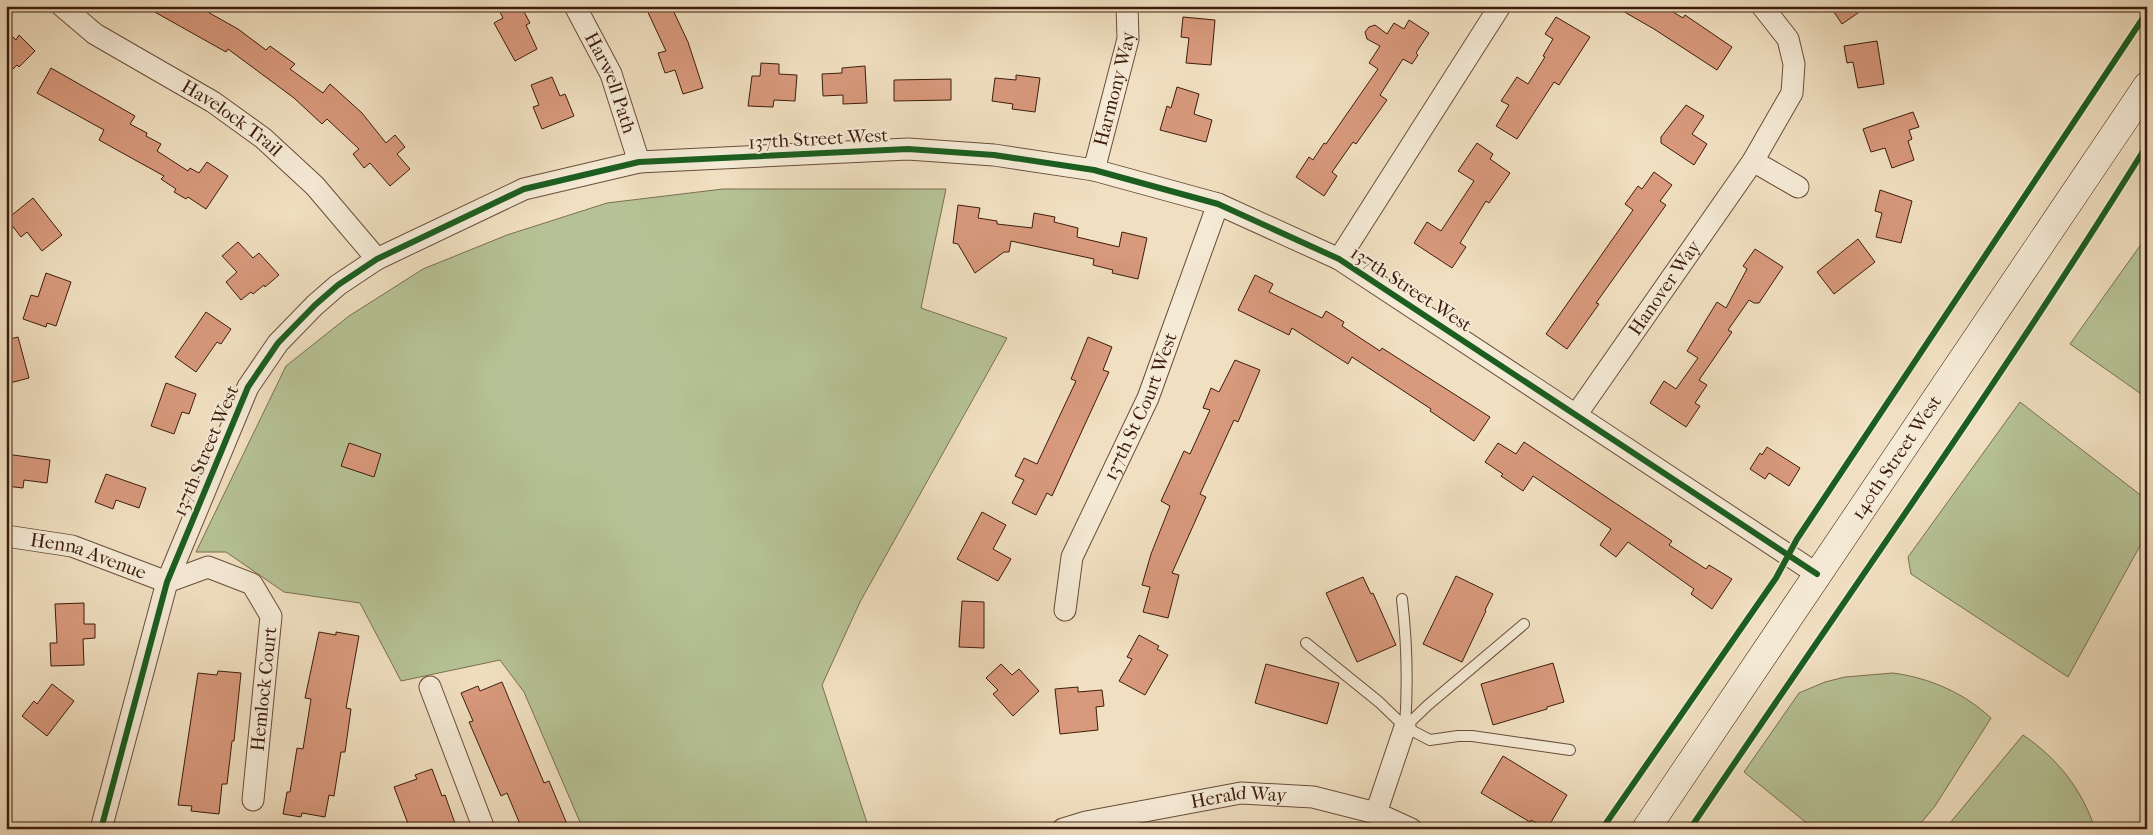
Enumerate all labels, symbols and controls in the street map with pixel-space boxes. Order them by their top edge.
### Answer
street label: Harwell Path [580,29,640,136]
street label: Harmony Way [1090,30,1139,148]
street label: Havelock Trail [178,75,287,161]
street label: 137th Street West [747,124,889,154]
street label: Hanover Way [1624,235,1706,340]
street label: 137th Street West [1346,242,1476,336]
street label: 137th St Court West [1099,329,1182,484]
street label: 137th Street West [169,382,244,520]
street label: 140th Street West [1847,391,1946,524]
street label: Henna Avenue [29,529,149,584]
street label: Hemlock Court [247,626,281,752]
street label: Herald Way [1189,782,1288,813]

